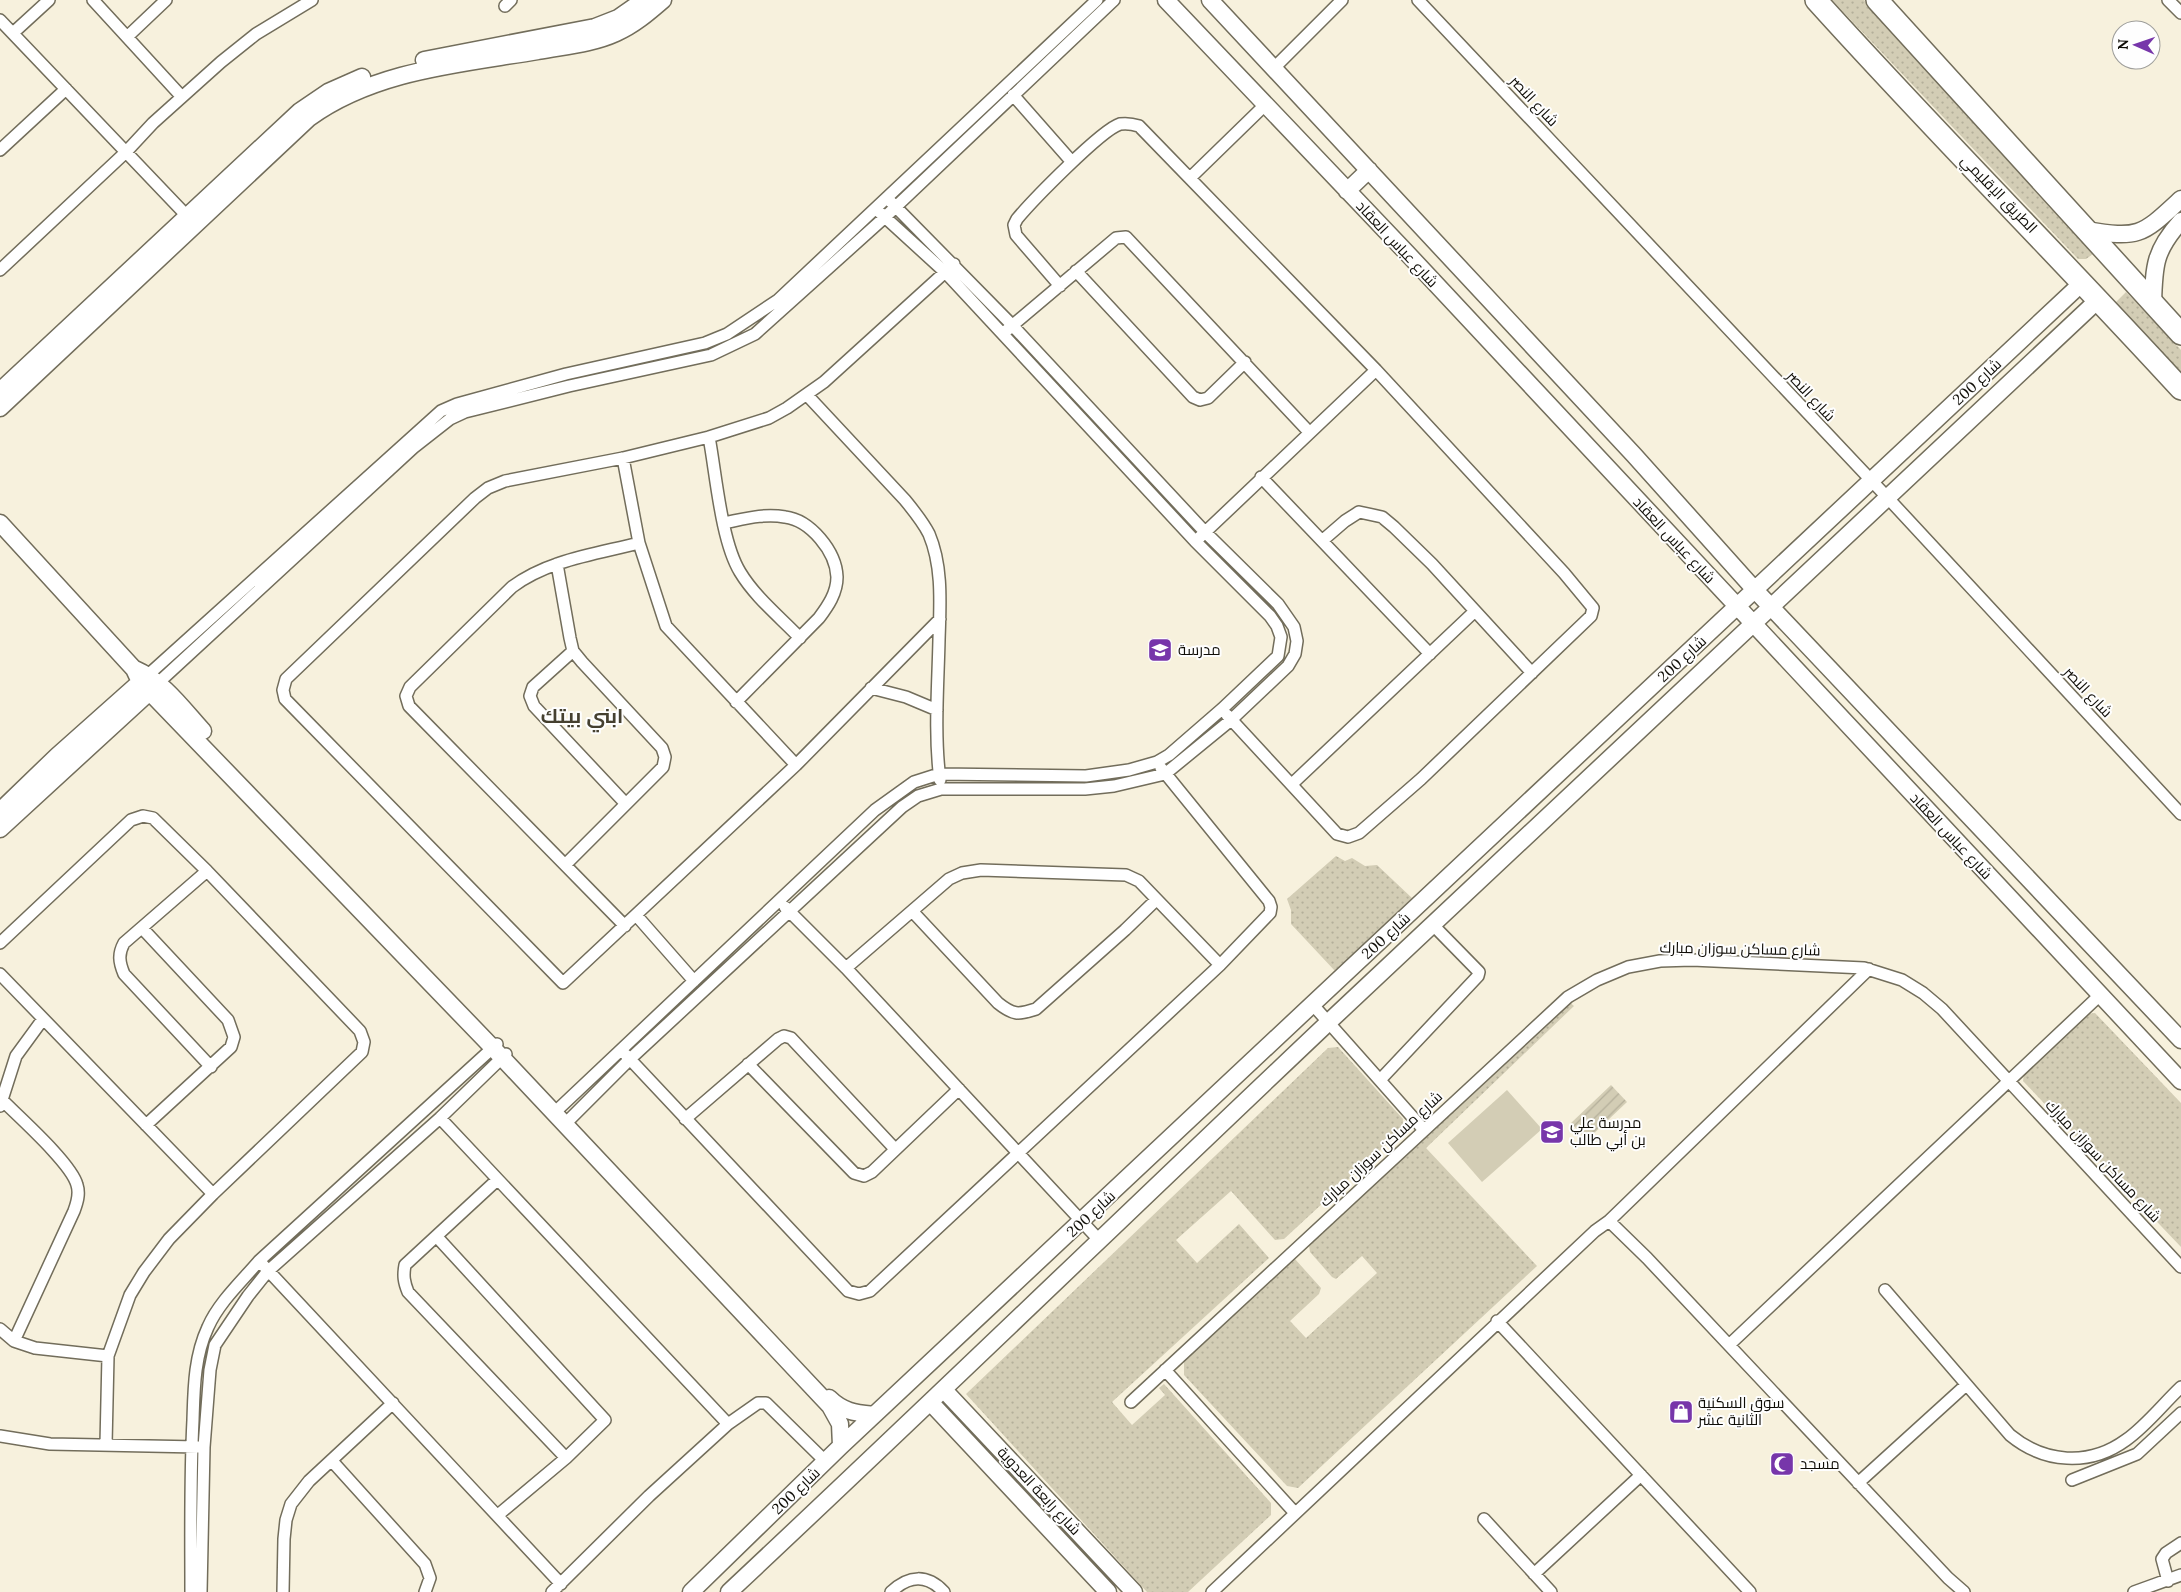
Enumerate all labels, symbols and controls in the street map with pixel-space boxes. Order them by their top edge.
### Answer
north arrow [2111,20,2161,70]
text: N [2114,39,2132,50]
street label: شارع النصر [1504,71,1563,131]
street label: الطريق الإقليمي [1955,150,2042,239]
street label: شارع عباس العقاد [1351,196,1442,292]
street label: شارع 200 [1948,354,2006,410]
street label: شارع النصر [1781,366,1840,426]
street label: شارع عباس العقاد [1628,492,1719,588]
street label: شارع 200 [1653,631,1711,687]
school or university icon: مدرسة [1147,637,1173,663]
place label: مدرسة [1178,640,1221,659]
street label: شارع النصر [2058,662,2117,722]
district label: ابني بيتك [541,703,623,733]
street label: شارع عباس العقاد [1905,788,1996,884]
street label: شارع 200 [1357,908,1415,964]
street label: شارع مساكن سوزان مبارك [1659,938,1821,961]
street label: شارع مساكن سوزان مبارك [1315,1087,1447,1212]
street label: شارع مساكن سوزان مبارك [2040,1095,2165,1227]
place label: مدرسة علي بن أبي طالب [1570,1113,1646,1152]
school or university icon: مدرسة علي بن أبي طالب [1539,1119,1565,1145]
street label: شارع 200 [1062,1186,1120,1242]
place label: سوق السكنية الثانية عشر [1697,1393,1784,1429]
shop icon: سوق السكنية الثانية عشر [1668,1399,1694,1425]
street label: شارع رابعة العدوية [992,1443,1085,1540]
mosque icon: مسجد [1769,1451,1795,1477]
place label: مسجد [1800,1454,1840,1473]
street label: شارع 200 [768,1463,825,1520]

